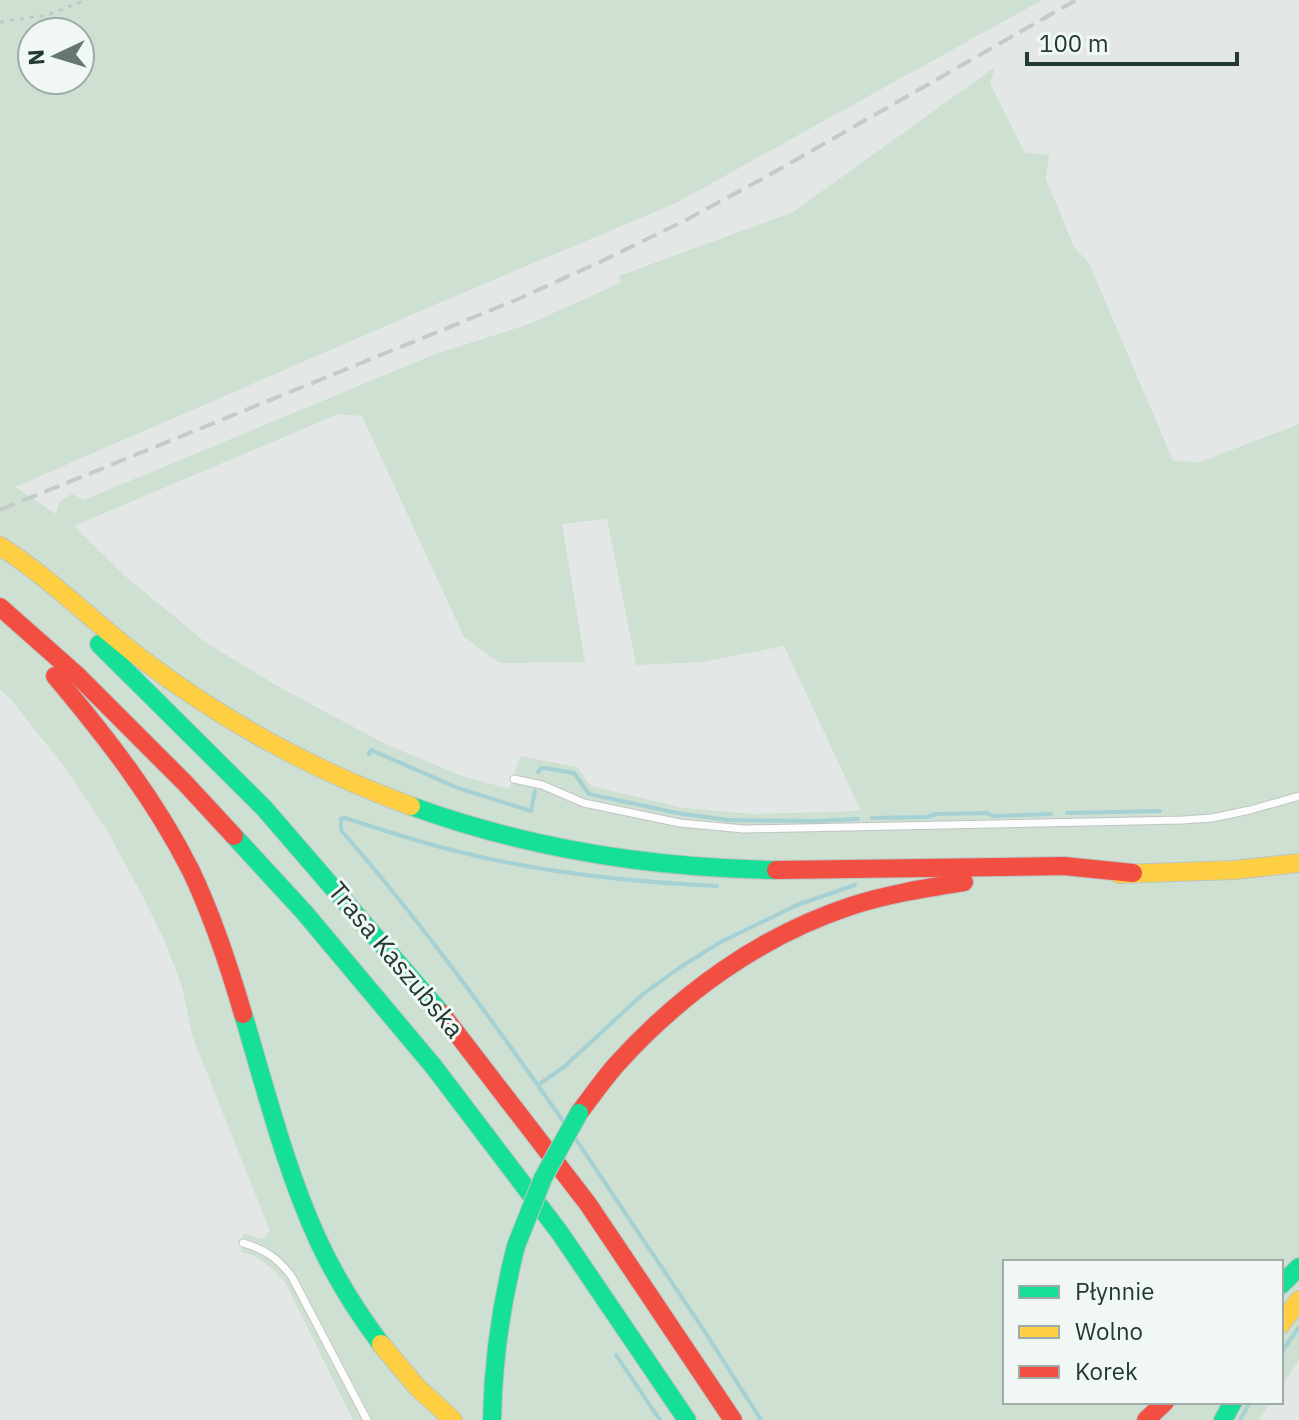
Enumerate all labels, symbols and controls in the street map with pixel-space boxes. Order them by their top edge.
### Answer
north arrow [16,16,96,96]
scale bar [1027,16,1237,66]
text: 100 m [1039,27,1109,59]
text: N [21,48,51,66]
street label: Trasa Kaszubska [321,874,472,1045]
legend [1003,1260,1283,1404]
text: Płynnie [1075,1275,1154,1307]
text: Wolno [1075,1315,1143,1347]
text: Korek [1075,1355,1138,1387]

